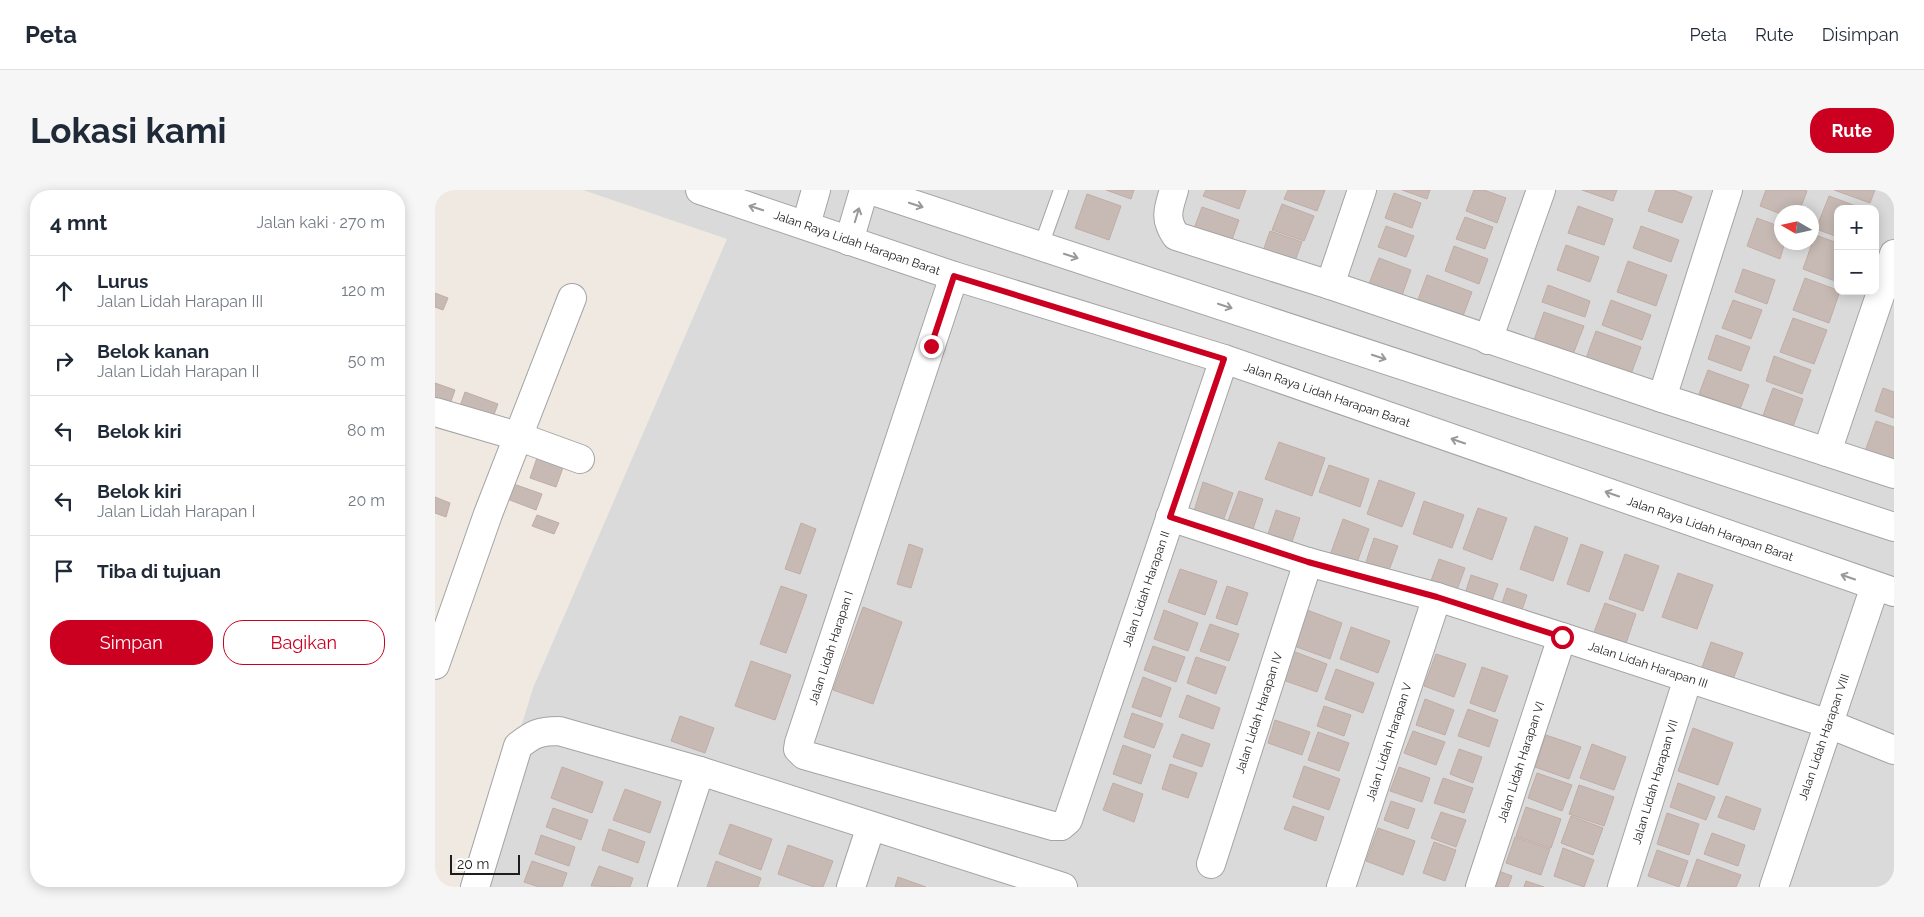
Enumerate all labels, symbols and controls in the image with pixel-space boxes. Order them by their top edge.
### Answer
text: Peta [25,20,77,49]
text: Peta [1690,24,1727,45]
text: Rute [1755,24,1794,45]
text: Disimpan [1822,24,1899,45]
button: Rute [1810,108,1894,153]
text: Lokasi kami [30,110,227,151]
one-way arrow [908,201,924,210]
one-way arrow [748,203,764,213]
north arrow [1774,205,1819,250]
map controls [1834,205,1879,295]
button: + [1834,205,1879,250]
street label: Jalan Raya Lidah Harapan Barat [772,208,942,278]
one-way arrow [852,208,862,224]
text: 4 mnt [50,210,107,235]
text: Jalan kaki · 270 m [257,213,385,232]
button: − [1834,250,1879,295]
one-way arrow [1062,251,1078,261]
text: Lurus [97,270,148,292]
icon: ahead [50,277,78,305]
text: 120 m [341,281,385,300]
text: Jalan Lidah Harapan III [97,292,263,311]
one-way arrow [1217,302,1233,312]
route end [920,335,943,358]
text: Belok kanan [97,340,209,362]
icon: right [50,347,78,375]
text: 50 m [348,351,385,370]
one-way arrow [1371,353,1387,363]
street label: Jalan Raya Lidah Harapan Barat [1242,360,1412,430]
text: Jalan Lidah Harapan II [97,362,259,381]
icon: left [50,417,78,445]
text: Belok kiri [97,420,182,442]
text: 80 m [347,421,385,440]
one-way arrow [1451,436,1467,445]
text: Belok kiri [97,480,182,502]
icon: left [50,487,78,515]
one-way arrow [1605,489,1620,498]
text: 20 m [348,491,385,510]
street label: Jalan Raya Lidah Harapan Barat [1625,494,1795,564]
text: Jalan Lidah Harapan I [97,502,255,521]
street label: Jalan Lidah Harapan II [1120,529,1172,649]
icon: arrive [50,557,78,585]
text: Tiba di tujuan [97,560,221,582]
one-way arrow [1841,572,1856,581]
street label: Jalan Lidah Harapan I [806,589,856,707]
button: Simpan [50,620,213,665]
button: Bagikan [223,620,385,665]
route start [1551,626,1574,649]
street label: Jalan Lidah Harapan III [1587,639,1709,691]
street label: Jalan Lidah Harapan IV [1233,650,1285,776]
street label: Jalan Lidah Harapan VIII [1796,672,1852,802]
street label: Jalan Lidah Harapan V [1363,681,1415,803]
street label: Jalan Lidah Harapan VI [1495,700,1547,824]
street label: Jalan Lidah Harapan VII [1629,718,1681,846]
scale bar [450,852,520,875]
text: 20 m [457,856,489,872]

